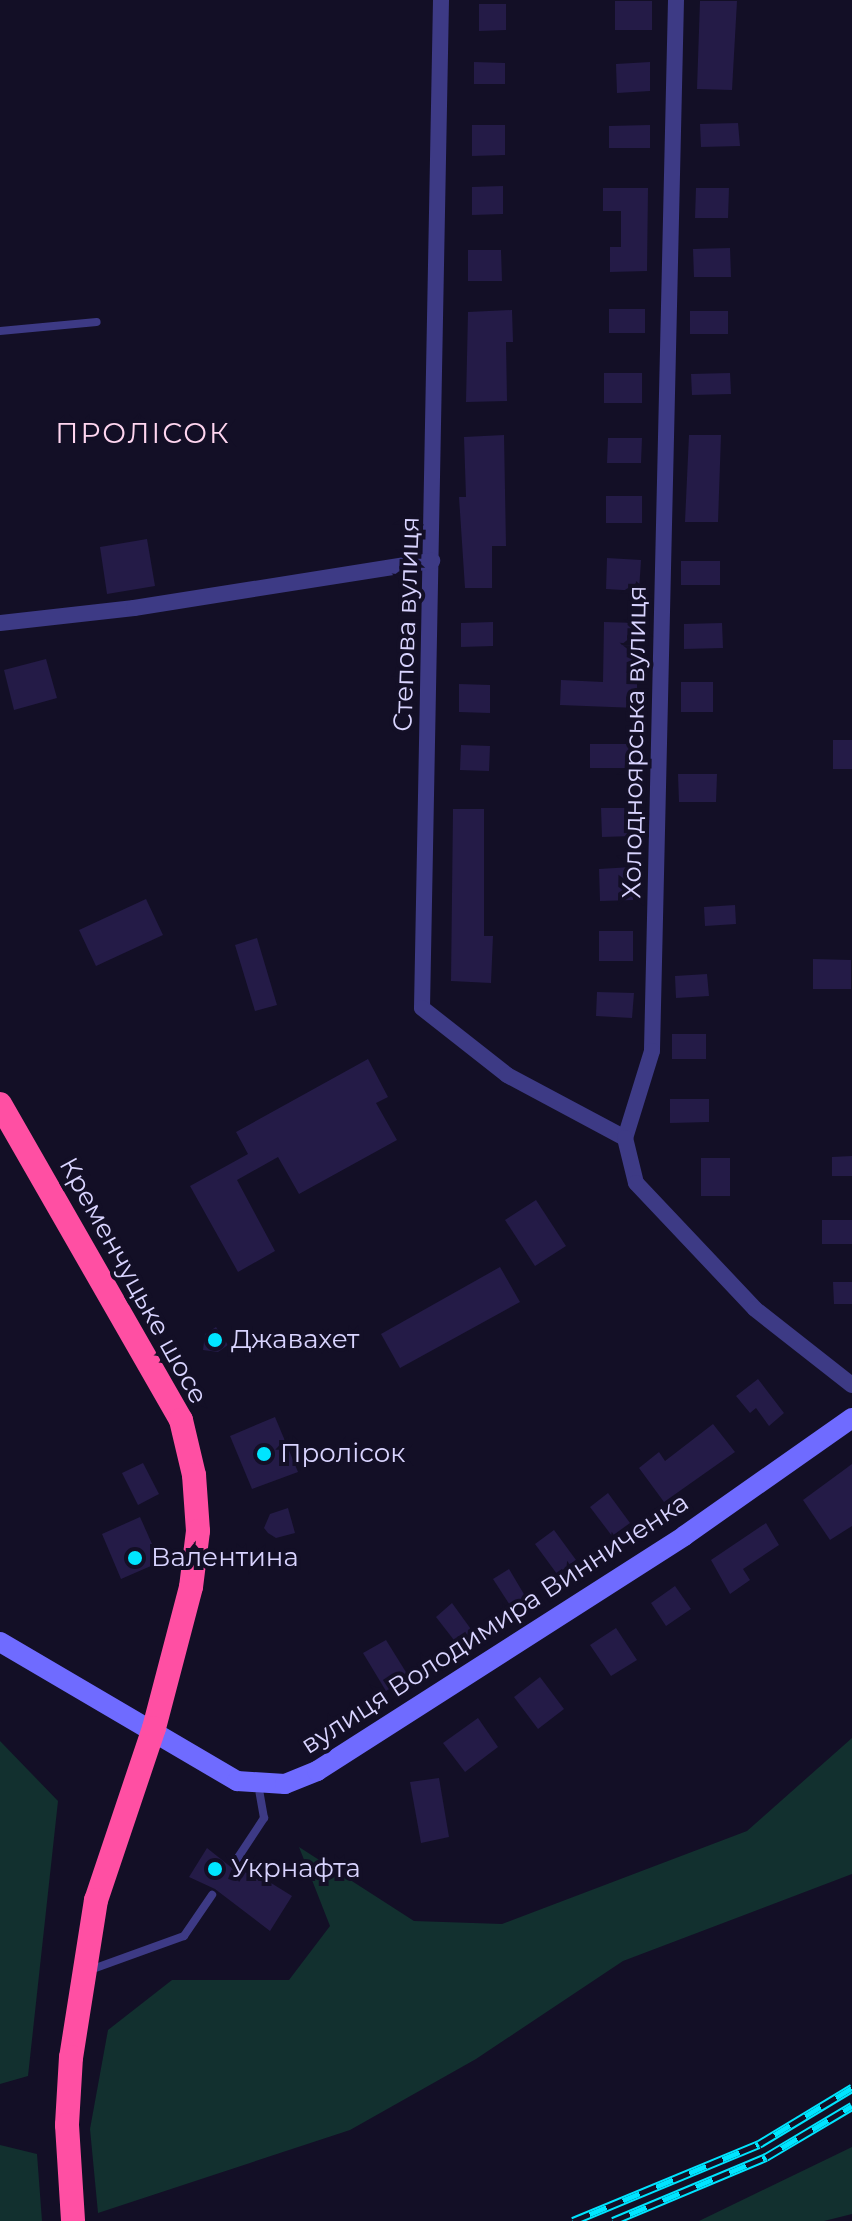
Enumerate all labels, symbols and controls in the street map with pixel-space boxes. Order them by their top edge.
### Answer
district label: ПРОЛІСОК [55,416,231,450]
street label: Степова вулиця [388,516,426,732]
street label: Холодноярська вулиця [617,585,653,899]
street label: Кременчуцьке шосе [52,1152,214,1410]
place label: Джавахет [231,1324,359,1356]
marker: Джавахет [206,1331,224,1349]
place label: Пролісок [280,1438,405,1470]
marker: Пролісок [255,1445,273,1463]
street label: вулиця Володимира Винниченка [295,1487,695,1761]
place label: Валентина [151,1542,299,1574]
marker: Валентина [126,1549,144,1567]
place label: Укрнафта [231,1853,361,1885]
marker: Укрнафта [206,1860,224,1878]

